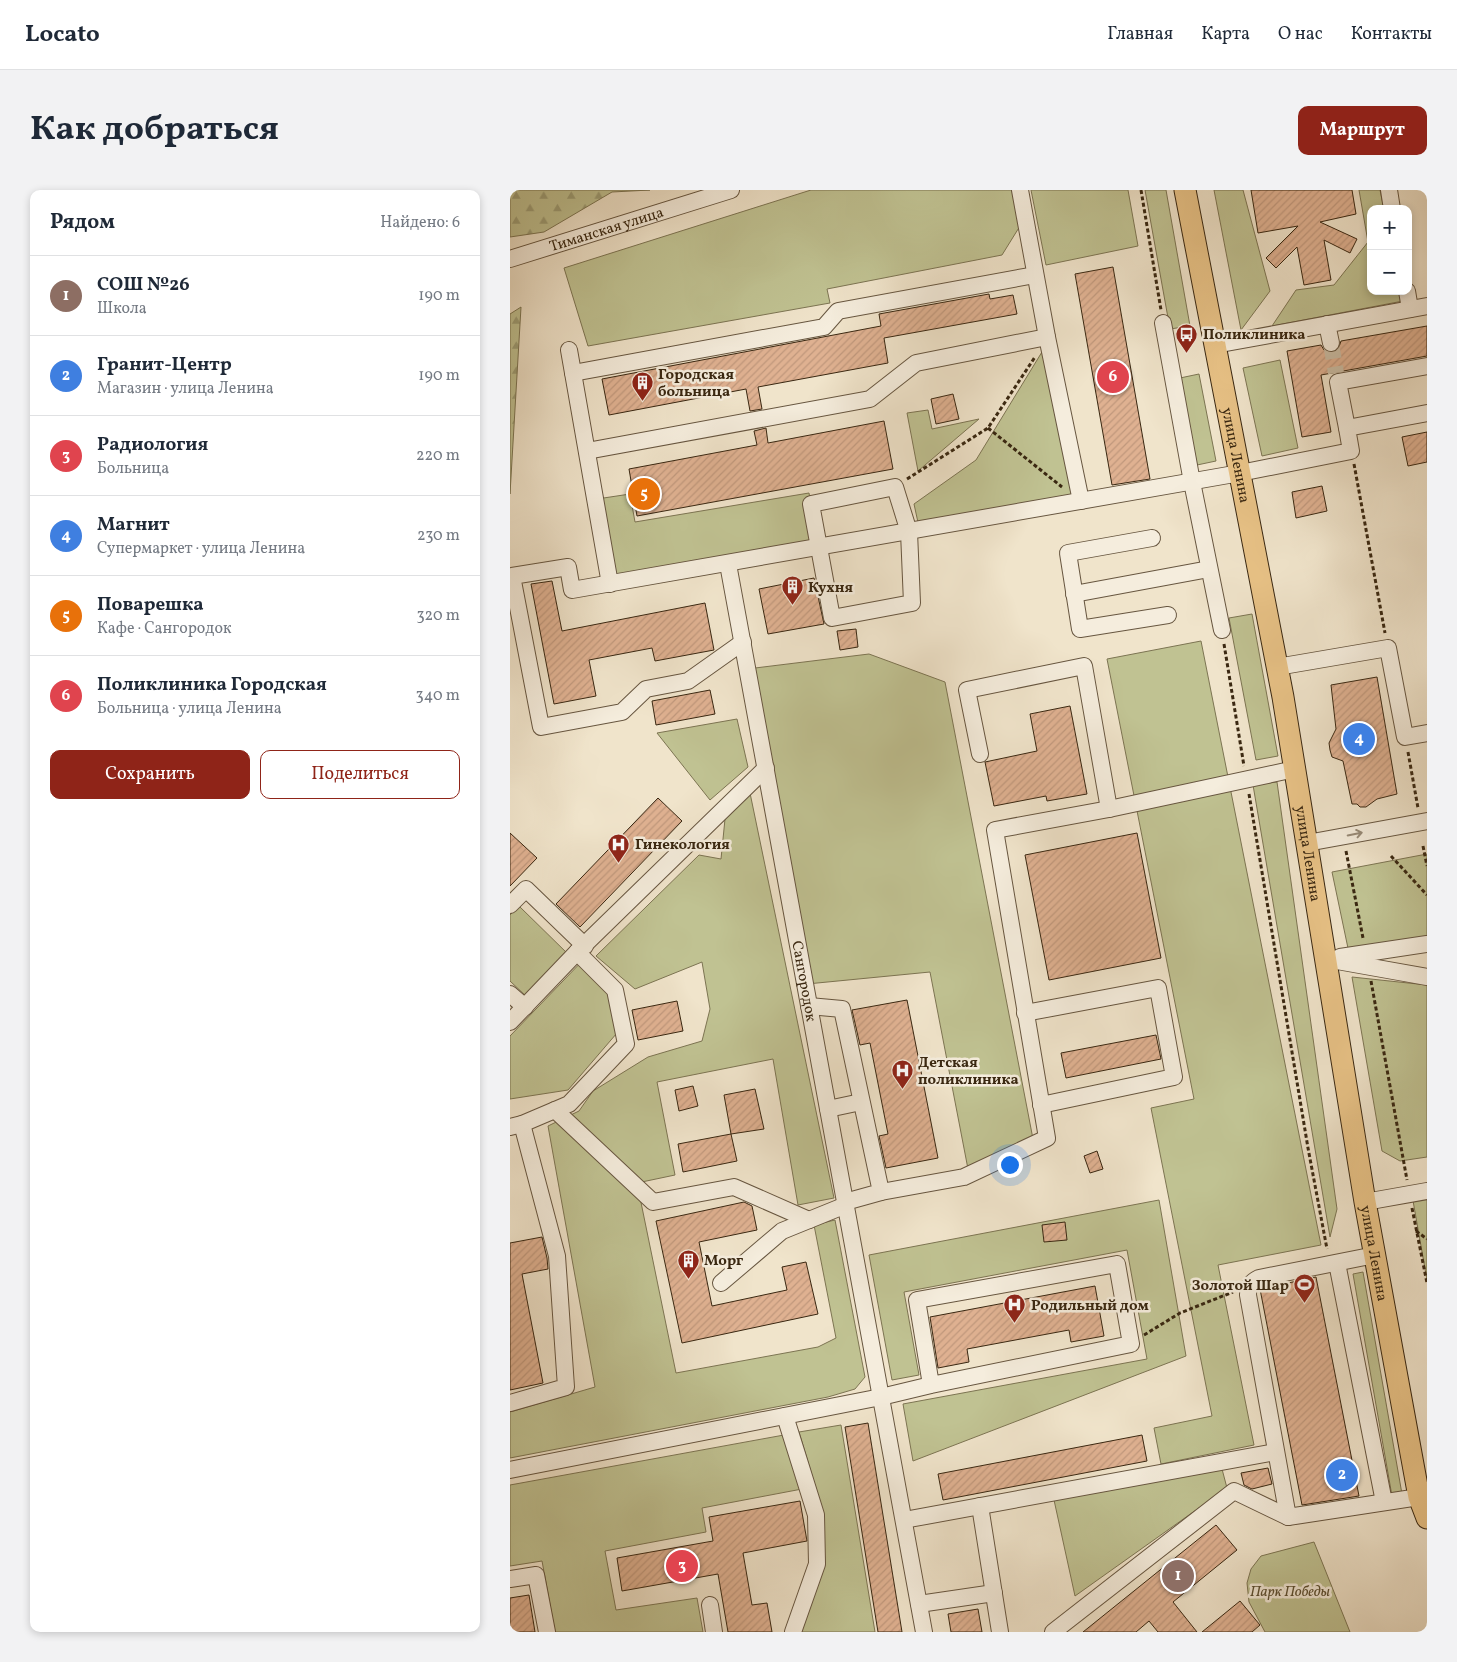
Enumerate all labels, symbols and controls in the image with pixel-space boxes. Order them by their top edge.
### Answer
text: Locato [25,18,100,52]
text: Главная [1107,22,1173,47]
text: Карта [1201,22,1250,47]
text: О нас [1278,22,1323,47]
text: Контакты [1351,22,1432,47]
text: Как добраться [30,106,279,154]
button: Маршрут [1298,106,1427,155]
street label: Тиманская улица [547,203,667,258]
map controls [1367,205,1412,295]
button: + [1367,205,1412,250]
text: Рядом [50,208,115,237]
text: Найдено: 6 [380,212,460,234]
button: − [1367,250,1412,295]
text: СОШ №26 [97,272,190,298]
text: 1 [63,285,69,307]
text: 190 m [418,285,460,307]
text: Школа [97,298,147,320]
bus stop icon: Поликлиника [1175,322,1199,353]
place label: Поликлиника [1203,325,1306,346]
text: Гранит-Центр [97,352,232,378]
pin: 6 [1097,358,1129,396]
text: 2 [62,365,70,387]
text: 190 m [418,365,460,387]
place label: Городская больница [658,365,734,403]
building icon: Городская больница [630,371,654,402]
text: Магазин · улица Ленина [97,378,274,400]
street label: улица Ленина [1215,406,1254,505]
text: Радиология [97,432,208,458]
text: 3 [62,445,70,467]
text: 220 m [416,445,460,467]
text: Больница [97,458,169,480]
pin: 5 [628,475,660,513]
text: Магнит [97,512,170,538]
text: 4 [61,525,71,547]
text: 230 m [417,525,460,547]
text: Супермаркет · улица Ленина [97,538,305,560]
building icon: Кухня [780,575,804,606]
place label: Кухня [808,578,854,599]
text: Поварешка [97,592,204,618]
text: 5 [62,605,70,627]
text: 320 m [416,605,460,627]
text: Кафе · Сангородок [97,618,231,640]
text: Поликлиника Городская [97,672,327,698]
text: 6 [62,685,70,707]
text: 340 m [416,685,460,707]
text: Больница · улица Ленина [97,698,282,720]
pin: 4 [1343,720,1375,758]
button: Сохранить [50,750,250,799]
button: Поделиться [260,750,460,799]
street label: улица Ленина [1289,804,1325,903]
one-way arrow [1346,829,1362,839]
hospital icon: Гинекология [607,832,631,863]
place label: Гинекология [635,835,730,856]
street label: Сангородок [785,939,821,1023]
place label: Детская поликлиника [918,1053,1019,1091]
hospital icon: Детская поликлиника [890,1059,914,1090]
your location [997,1152,1023,1178]
street label: улица Ленина [1354,1204,1392,1303]
building icon: Морг [676,1248,700,1279]
place label: Морг [704,1251,744,1272]
sports icon: Золотой Шар [1293,1273,1317,1304]
place label: Золотой Шар [1192,1276,1289,1297]
hospital icon: Родильный дом [1003,1293,1027,1324]
place label: Родильный дом [1031,1296,1149,1317]
pin: 2 [1326,1456,1358,1494]
pin: 3 [666,1547,698,1585]
pin: 1 [1162,1557,1194,1595]
park label: Парк Победы [1250,1582,1331,1603]

